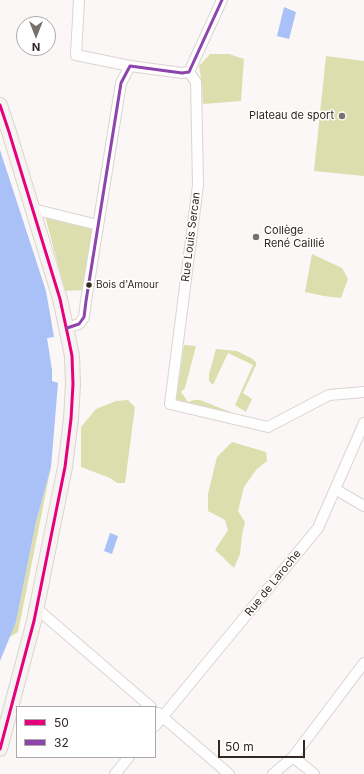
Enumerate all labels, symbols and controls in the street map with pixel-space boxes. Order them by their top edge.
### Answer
north arrow [16,16,56,56]
text: N [32,40,40,54]
place label: Plateau de sport [249,109,334,123]
marker: Plateau de sport [337,111,347,121]
street label: Rue Louis Sercan [179,191,203,283]
place label: Collège René Caillié [264,224,325,250]
marker: Collège René Caillié [251,232,261,242]
place label: Bois d'Amour [96,279,159,291]
marker: Bois d'Amour [84,280,94,290]
street label: Rue de Laroche [242,547,304,619]
legend [16,706,156,758]
text: 50 [54,715,69,730]
scale bar [220,732,307,758]
text: 32 [54,735,69,750]
text: 50 m [225,739,254,754]

